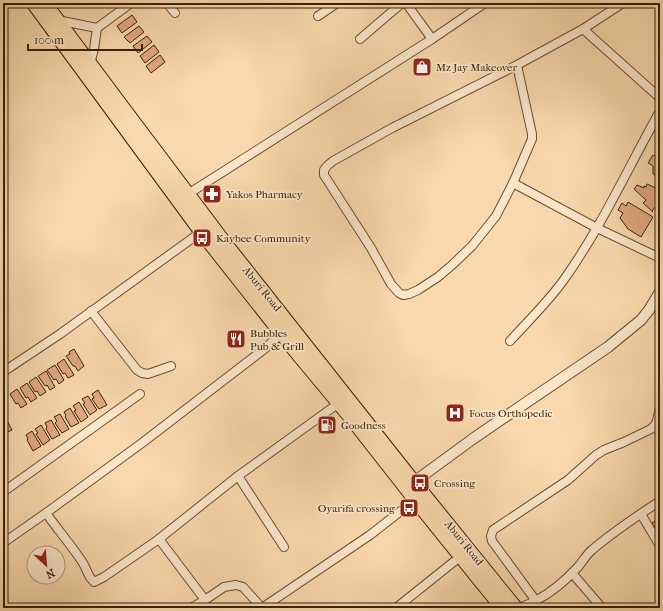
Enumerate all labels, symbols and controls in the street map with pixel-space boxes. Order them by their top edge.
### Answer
scale bar [28,26,142,52]
text: 100 m [34,33,64,47]
shop icon: Mz Jay Makeover [411,56,433,78]
place label: Mz Jay Makeover [436,61,518,74]
pharmacy icon: Yakos Pharmacy [201,183,223,205]
place label: Yakos Pharmacy [225,188,304,201]
bus stop icon: Kaybee Community [191,227,213,249]
place label: Kaybee Community [216,232,312,245]
street label: Aburi Road [239,263,285,315]
place label: Bubbles Pub & Grill [250,327,304,353]
restaurant icon: Bubbles Pub & Grill [225,328,247,350]
hospital icon: Focus Orthopedic [444,402,466,424]
place label: Focus Orthopedic [469,407,553,420]
fuel station icon: Goodness [316,414,338,436]
place label: Goodness [341,419,386,432]
bus stop icon: Crossing [409,472,431,494]
place label: Crossing [434,477,475,490]
bus stop icon: Oyarifa crossing [398,497,420,519]
place label: Oyarifa crossing [318,502,395,515]
street label: Aburi Road [441,517,487,569]
north arrow [26,545,66,585]
text: N [43,566,57,581]

